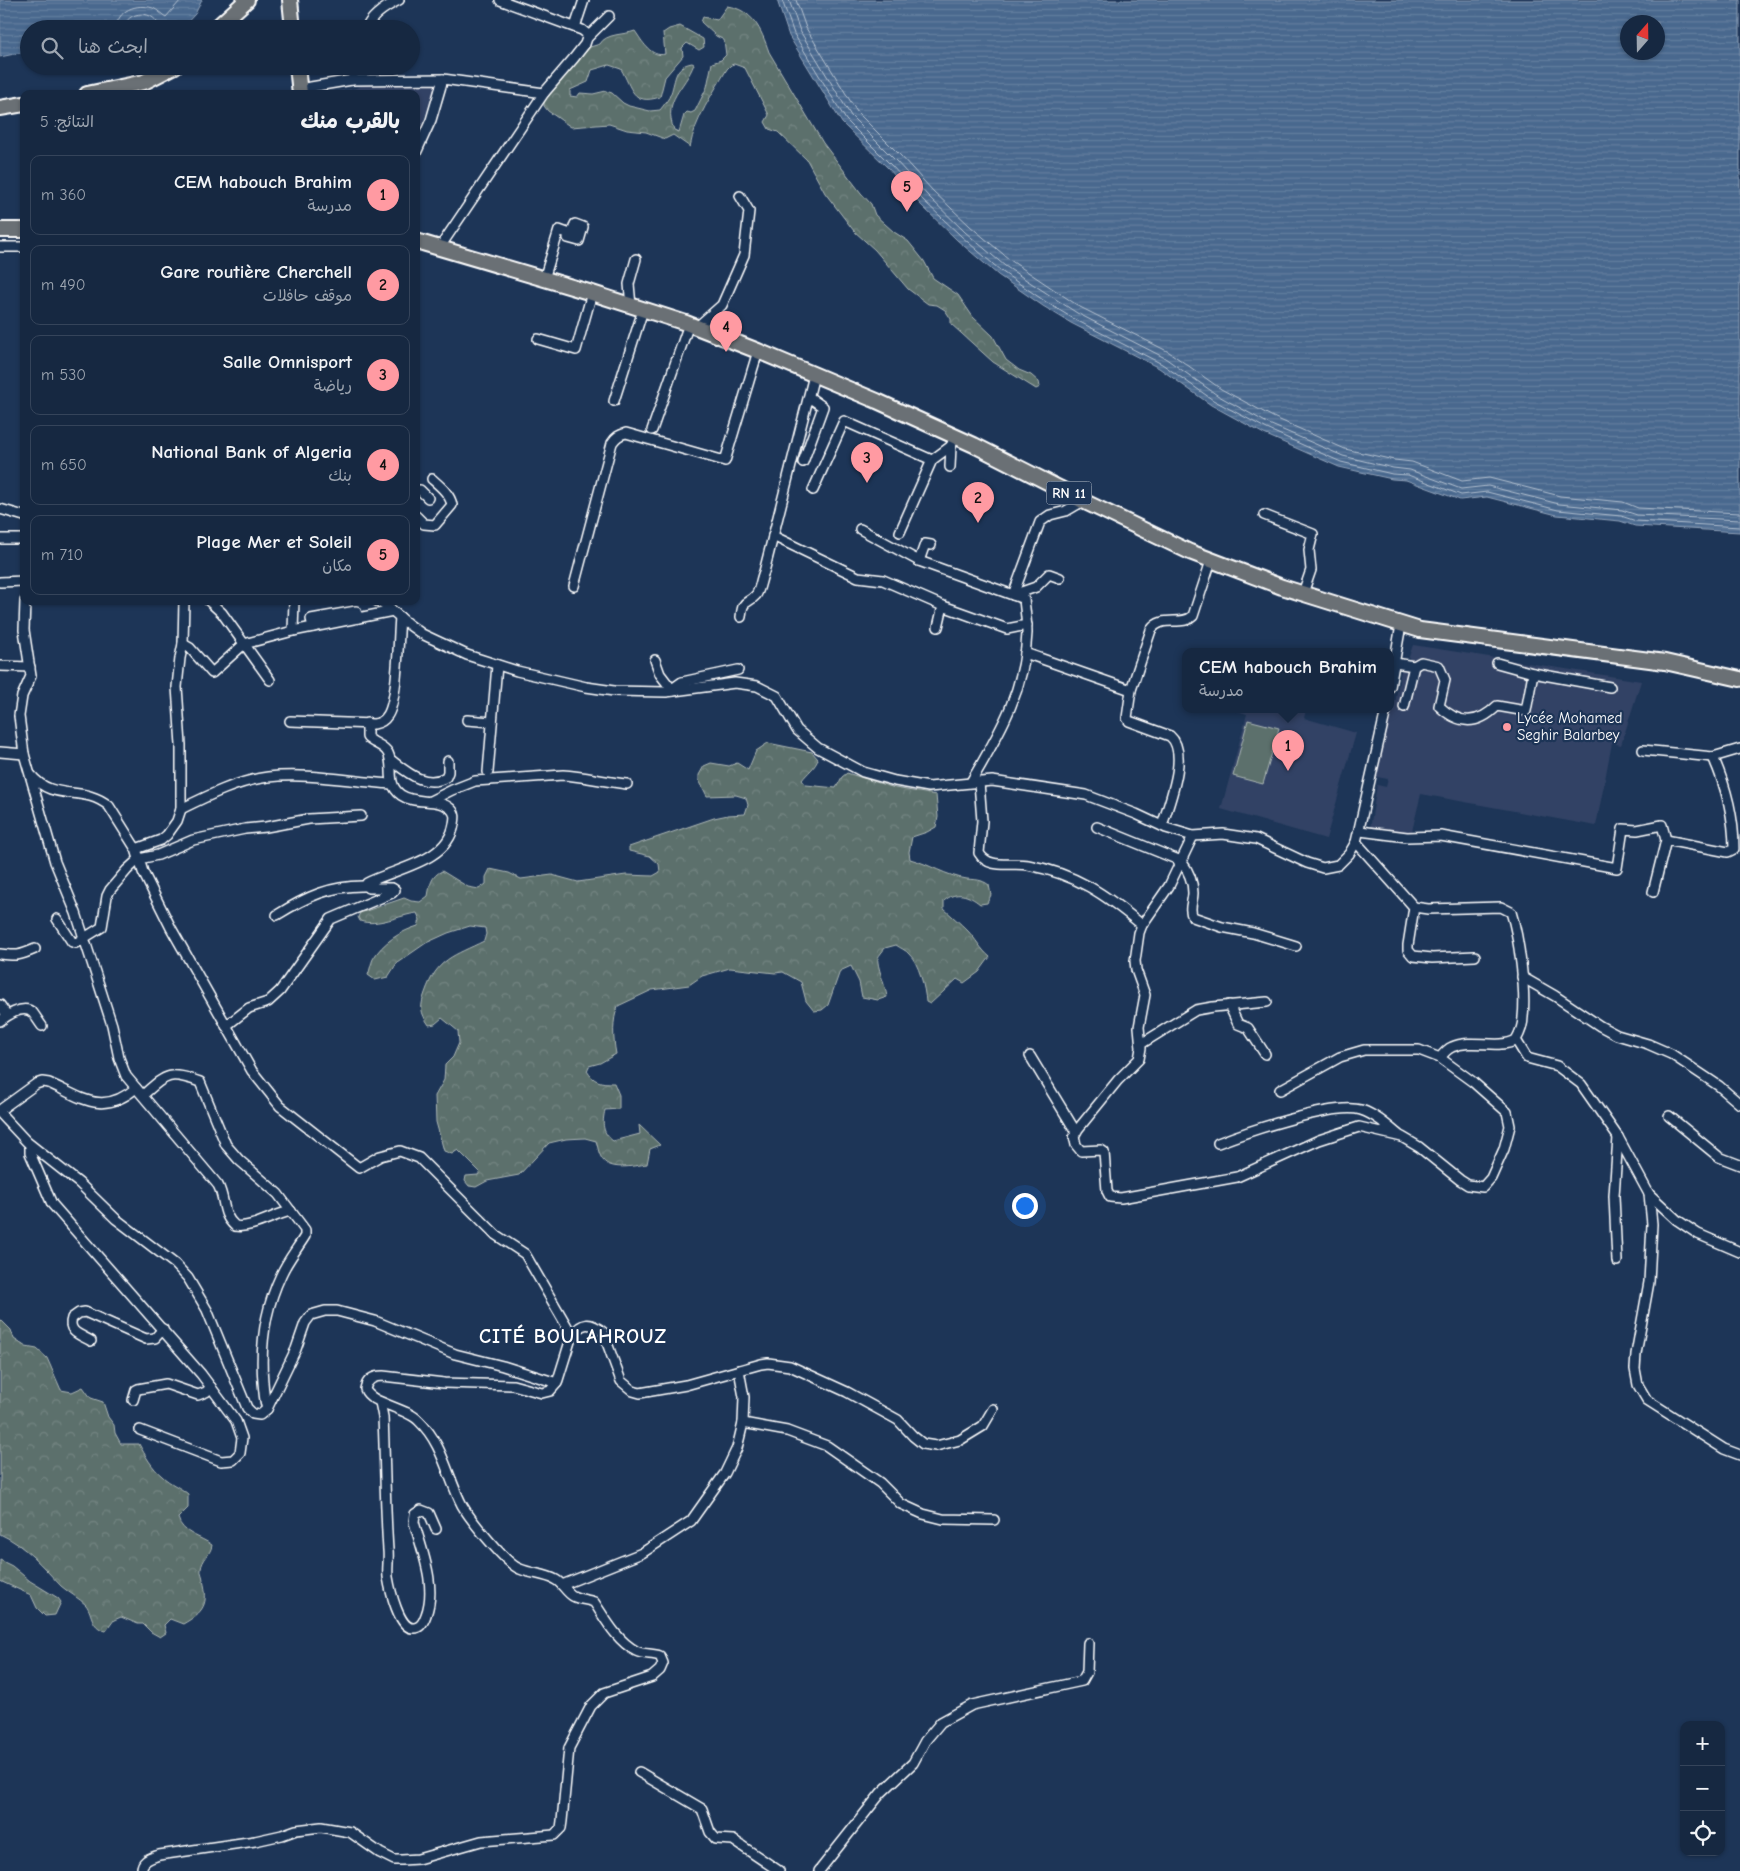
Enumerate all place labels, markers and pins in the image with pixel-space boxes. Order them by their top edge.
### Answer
pin: 5 [891,171,923,212]
pin: 4 [710,311,742,352]
pin: 3 [851,442,883,483]
pin: 2 [962,482,994,523]
place label: Lycée Mohamed Seghir Balarbey [1517,709,1622,744]
marker: Lycée Mohamed Seghir Balarbey [1501,721,1513,733]
pin: 1 [1272,730,1304,771]

